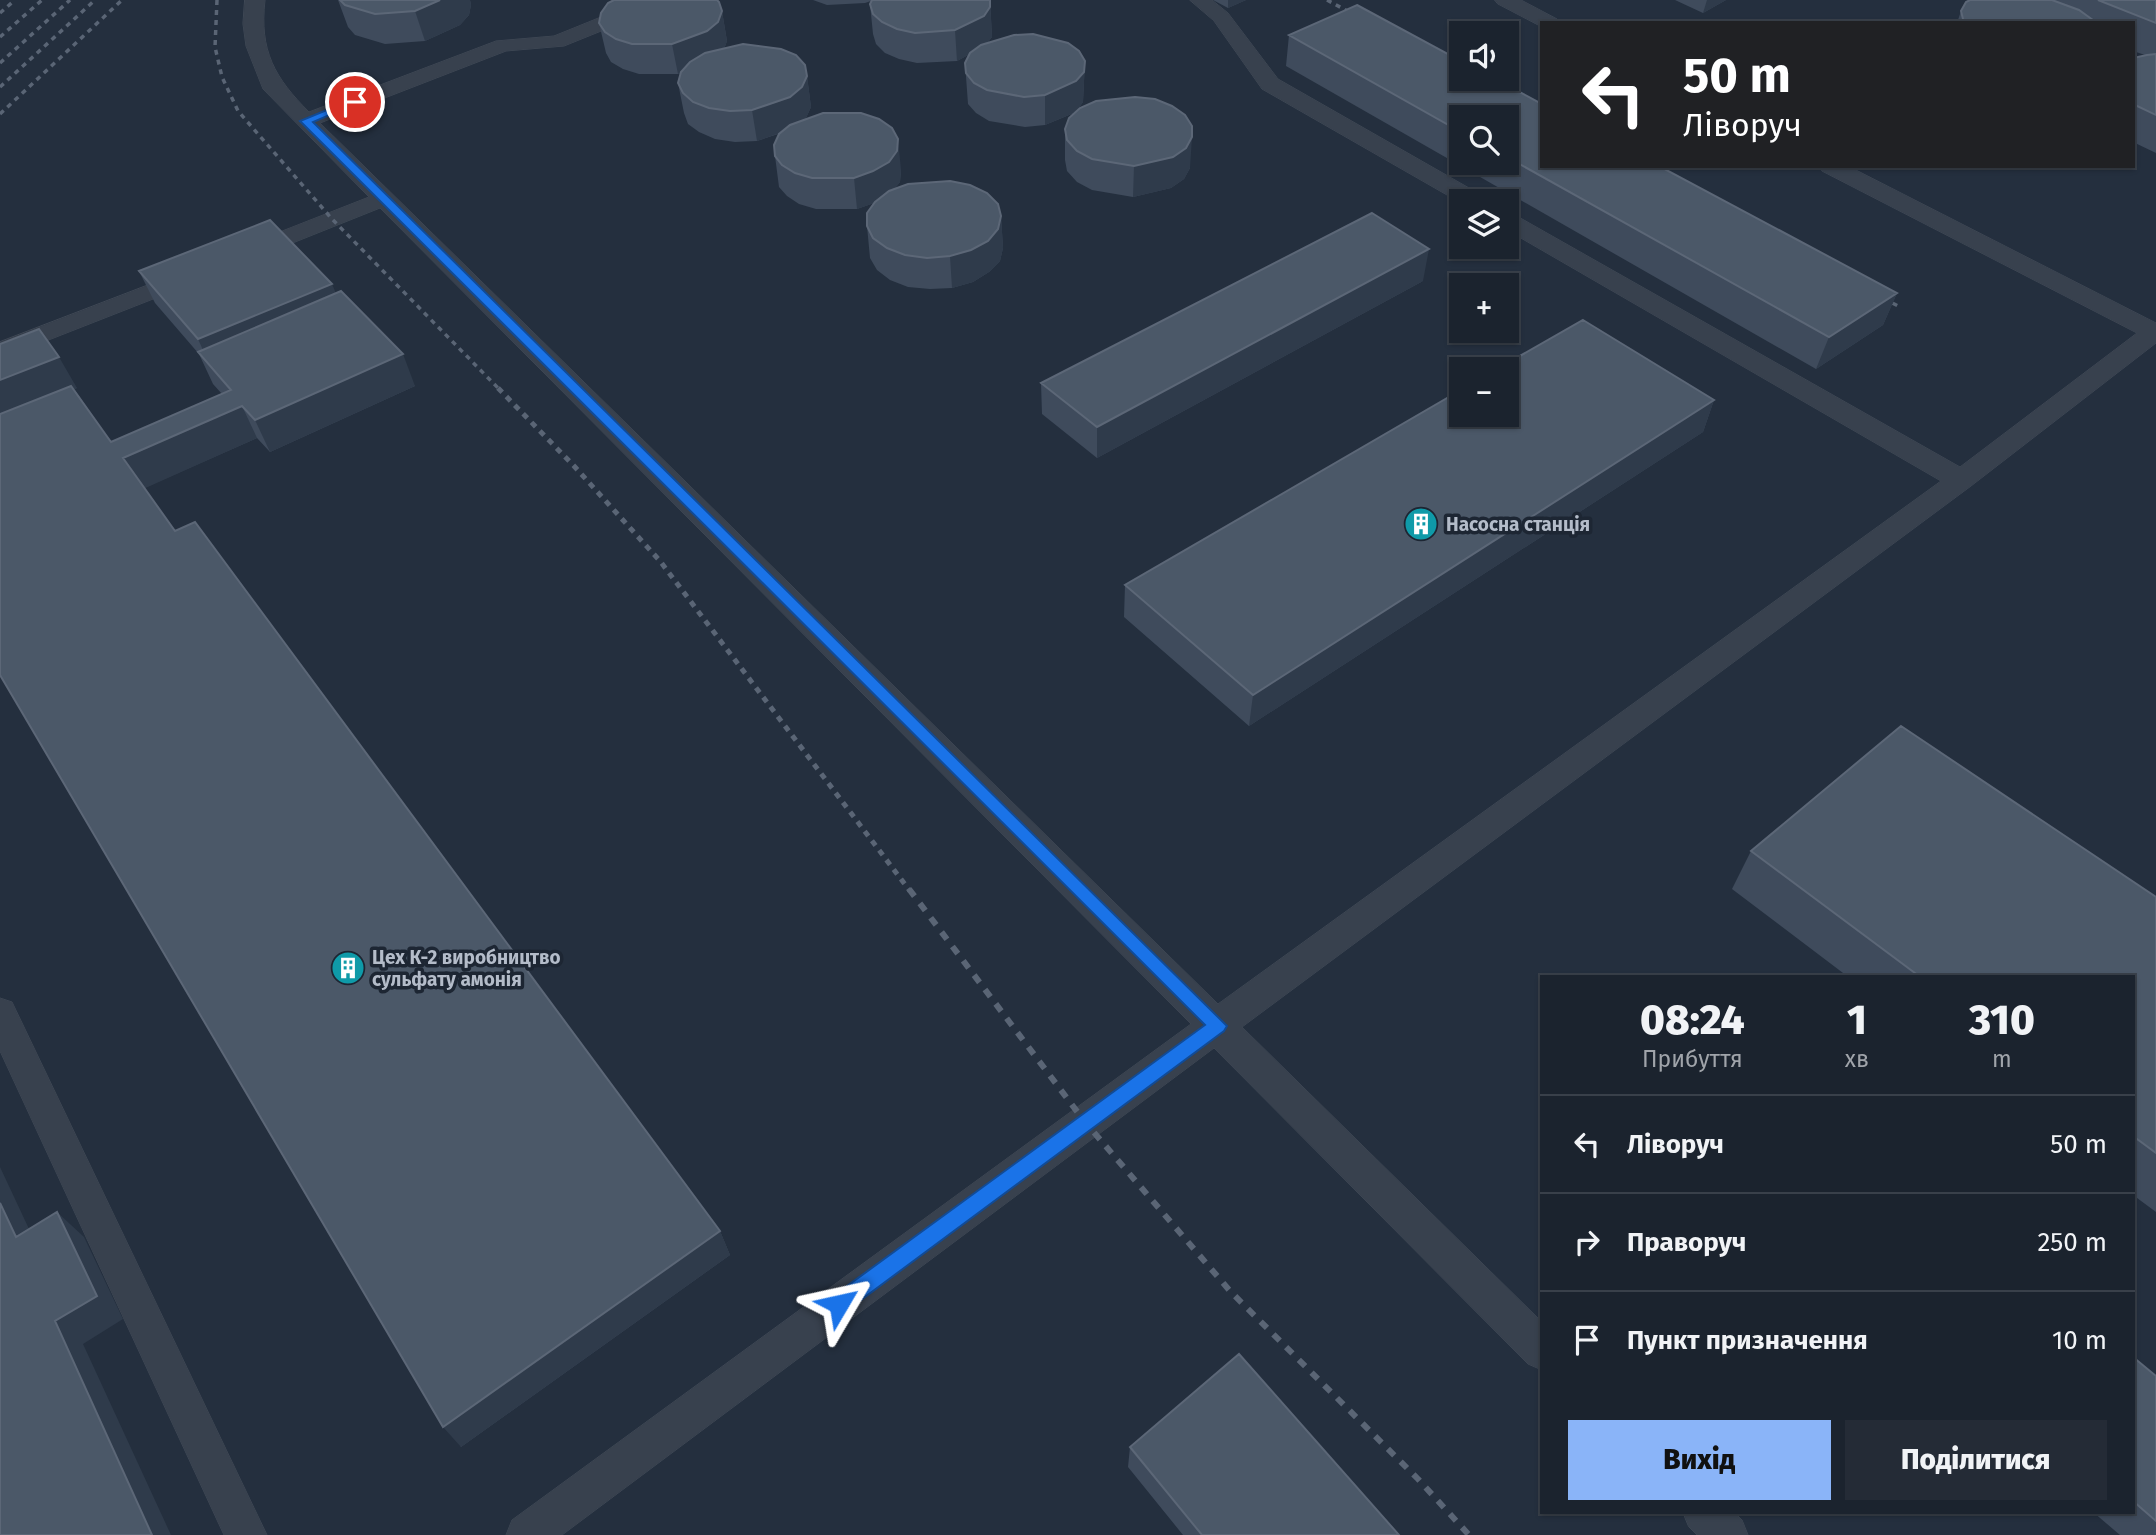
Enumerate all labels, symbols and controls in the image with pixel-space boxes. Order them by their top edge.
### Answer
map controls [1449,21,1519,427]
button: sound [1449,21,1519,91]
text: 50 m [1683,46,1791,105]
icon: left [1568,49,1659,140]
pin [325,72,385,132]
icon: arrive [336,83,374,121]
button: search [1449,105,1519,175]
text: Ліворуч [1683,106,1802,144]
button: layers [1449,189,1519,259]
button: + [1449,273,1519,343]
button: − [1449,357,1519,427]
building icon: Насосна станція [1402,505,1440,543]
place label: Насосна станція [1446,513,1590,536]
place label: Цех К-2 виробництво сульфату амонія [372,946,561,991]
building icon: Цех К-2 виробництво сульфату амонія [329,949,367,987]
text: 08:24 [1640,995,1745,1045]
text: 1 [1847,995,1867,1045]
text: 310 [1969,995,2035,1045]
text: Прибуття [1642,1045,1743,1073]
text: хв [1845,1045,1869,1073]
text: m [1992,1045,2012,1073]
icon: left [1568,1125,1606,1163]
text: Ліворуч [1627,1129,1724,1160]
text: 50 m [2050,1129,2107,1160]
icon: right [1568,1223,1606,1261]
text: Праворуч [1627,1227,1746,1258]
text: 250 m [2037,1227,2107,1258]
position arrow [802,1267,876,1341]
icon: arrive [1568,1321,1606,1359]
text: Пункт призначення [1627,1325,1868,1356]
text: 10 m [2052,1325,2107,1356]
button: Вихід [1568,1420,1831,1500]
button: Поділитися [1845,1420,2107,1500]

